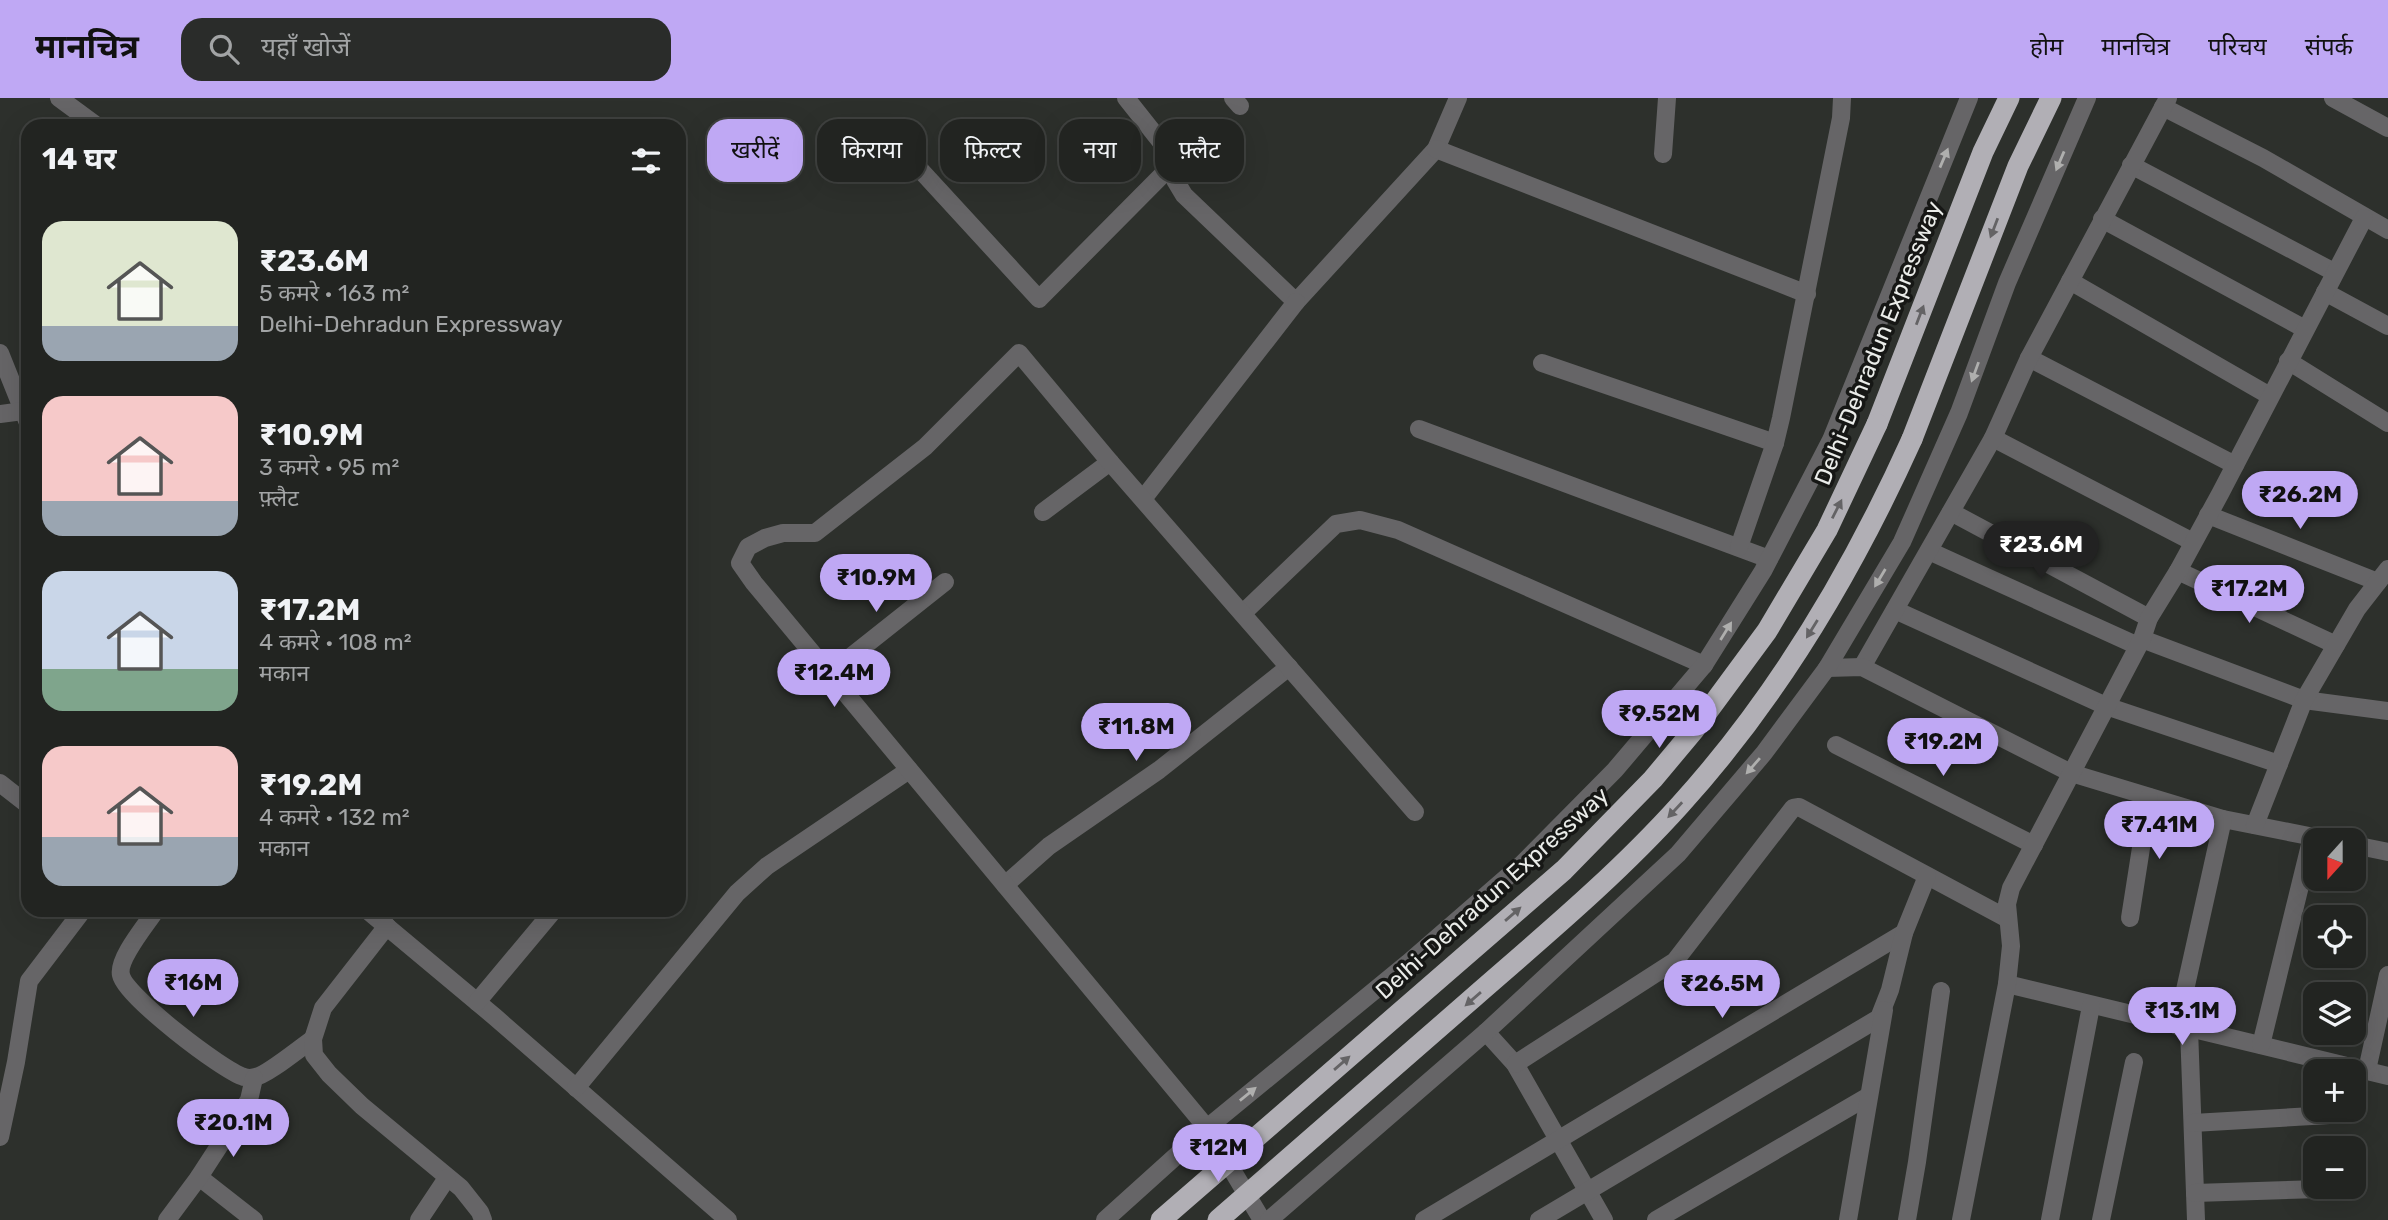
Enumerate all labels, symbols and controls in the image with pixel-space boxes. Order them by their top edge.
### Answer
search box [181,18,671,81]
text: मानचित्र [35,27,139,66]
icon: search [205,30,243,68]
text: यहाँ खोजें [261,32,350,63]
text: होम [2030,33,2063,61]
text: मानचित्र [2101,33,2170,61]
text: परिचय [2208,33,2267,61]
text: संपर्क [2305,33,2353,61]
chip: खरीदें [707,119,803,182]
chip: किराया [817,119,926,182]
chip: फ़िल्टर [940,119,1045,182]
chip: नया [1059,119,1141,182]
chip: फ़्लैट [1155,119,1244,182]
text: 14 घर [42,141,116,177]
icon: filters [627,142,665,180]
one-way arrow [1938,148,1950,168]
one-way arrow [2054,150,2065,171]
street label: Delhi-Dehradun Expressway [1808,197,1948,489]
one-way arrow [1988,217,1999,238]
text: ₹23.6M [259,243,369,279]
icon: home [98,249,182,333]
text: 5 कमरे · 163 m² [259,279,409,307]
one-way arrow [1914,305,1925,326]
text: Delhi-Dehradun Expressway [259,310,563,338]
one-way arrow [1969,361,1980,382]
text: ₹10.9M [259,417,363,453]
icon: home [98,424,182,508]
text: 3 कमरे · 95 m² [259,453,399,481]
pin: ₹26.2M [2243,472,2357,531]
text: ₹26.2M [2258,480,2342,508]
text: फ़्लैट [259,484,299,512]
one-way arrow [1832,499,1843,519]
pin: ₹23.6M [1984,522,2098,581]
text: ₹23.6M [1999,530,2083,558]
pin: ₹10.9M [819,554,933,614]
text: ₹10.9M [836,563,916,591]
pin: ₹17.2M [2192,566,2306,625]
one-way arrow [1874,569,1886,588]
text: ₹17.2M [2210,574,2288,602]
text: ₹17.2M [259,592,360,628]
icon: home [98,599,182,683]
one-way arrow [1806,620,1818,639]
one-way arrow [1720,621,1733,640]
text: 4 कमरे · 108 m² [259,628,412,656]
pin: ₹12.4M [777,650,891,709]
text: ₹12.4M [793,658,875,686]
text: मकान [259,659,309,687]
pin: ₹9.52M [1602,690,1716,750]
text: ₹9.52M [1618,699,1700,727]
pin: ₹11.8M [1079,704,1193,763]
text: ₹11.8M [1097,712,1175,740]
pin: ₹19.2M [1886,718,2000,778]
text: ₹19.2M [1903,727,1983,755]
one-way arrow [1746,758,1761,775]
text: ₹19.2M [259,767,362,803]
icon: home [98,774,182,858]
street label: Delhi-Dehradun Expressway [1370,781,1614,1005]
one-way arrow [1667,801,1683,819]
pin: ₹7.41M [2102,802,2216,861]
text: 4 कमरे · 132 m² [259,803,410,831]
text: ₹7.41M [2120,810,2198,838]
north arrow [2303,828,2366,891]
map controls [2303,828,2366,1199]
text: मकान [259,834,309,862]
button: locate [2303,905,2366,968]
one-way arrow [1505,907,1522,922]
pin: ₹16M [152,960,234,1019]
pin: ₹26.5M [1665,960,1779,1020]
text: ₹16M [163,968,223,996]
text: ₹26.5M [1680,969,1764,997]
button: layers [2303,982,2366,1045]
pin: ₹13.1M [2125,988,2239,1047]
one-way arrow [1464,990,1481,1006]
text: ₹13.1M [2144,996,2220,1024]
one-way arrow [1333,1056,1350,1071]
button: + [2303,1059,2366,1122]
one-way arrow [1240,1087,1257,1102]
pin: ₹20.1M [176,1100,290,1159]
text: ₹20.1M [193,1108,273,1136]
pin: ₹12M [1177,1124,1259,1184]
text: ₹12M [1188,1133,1248,1161]
button: − [2303,1136,2366,1199]

